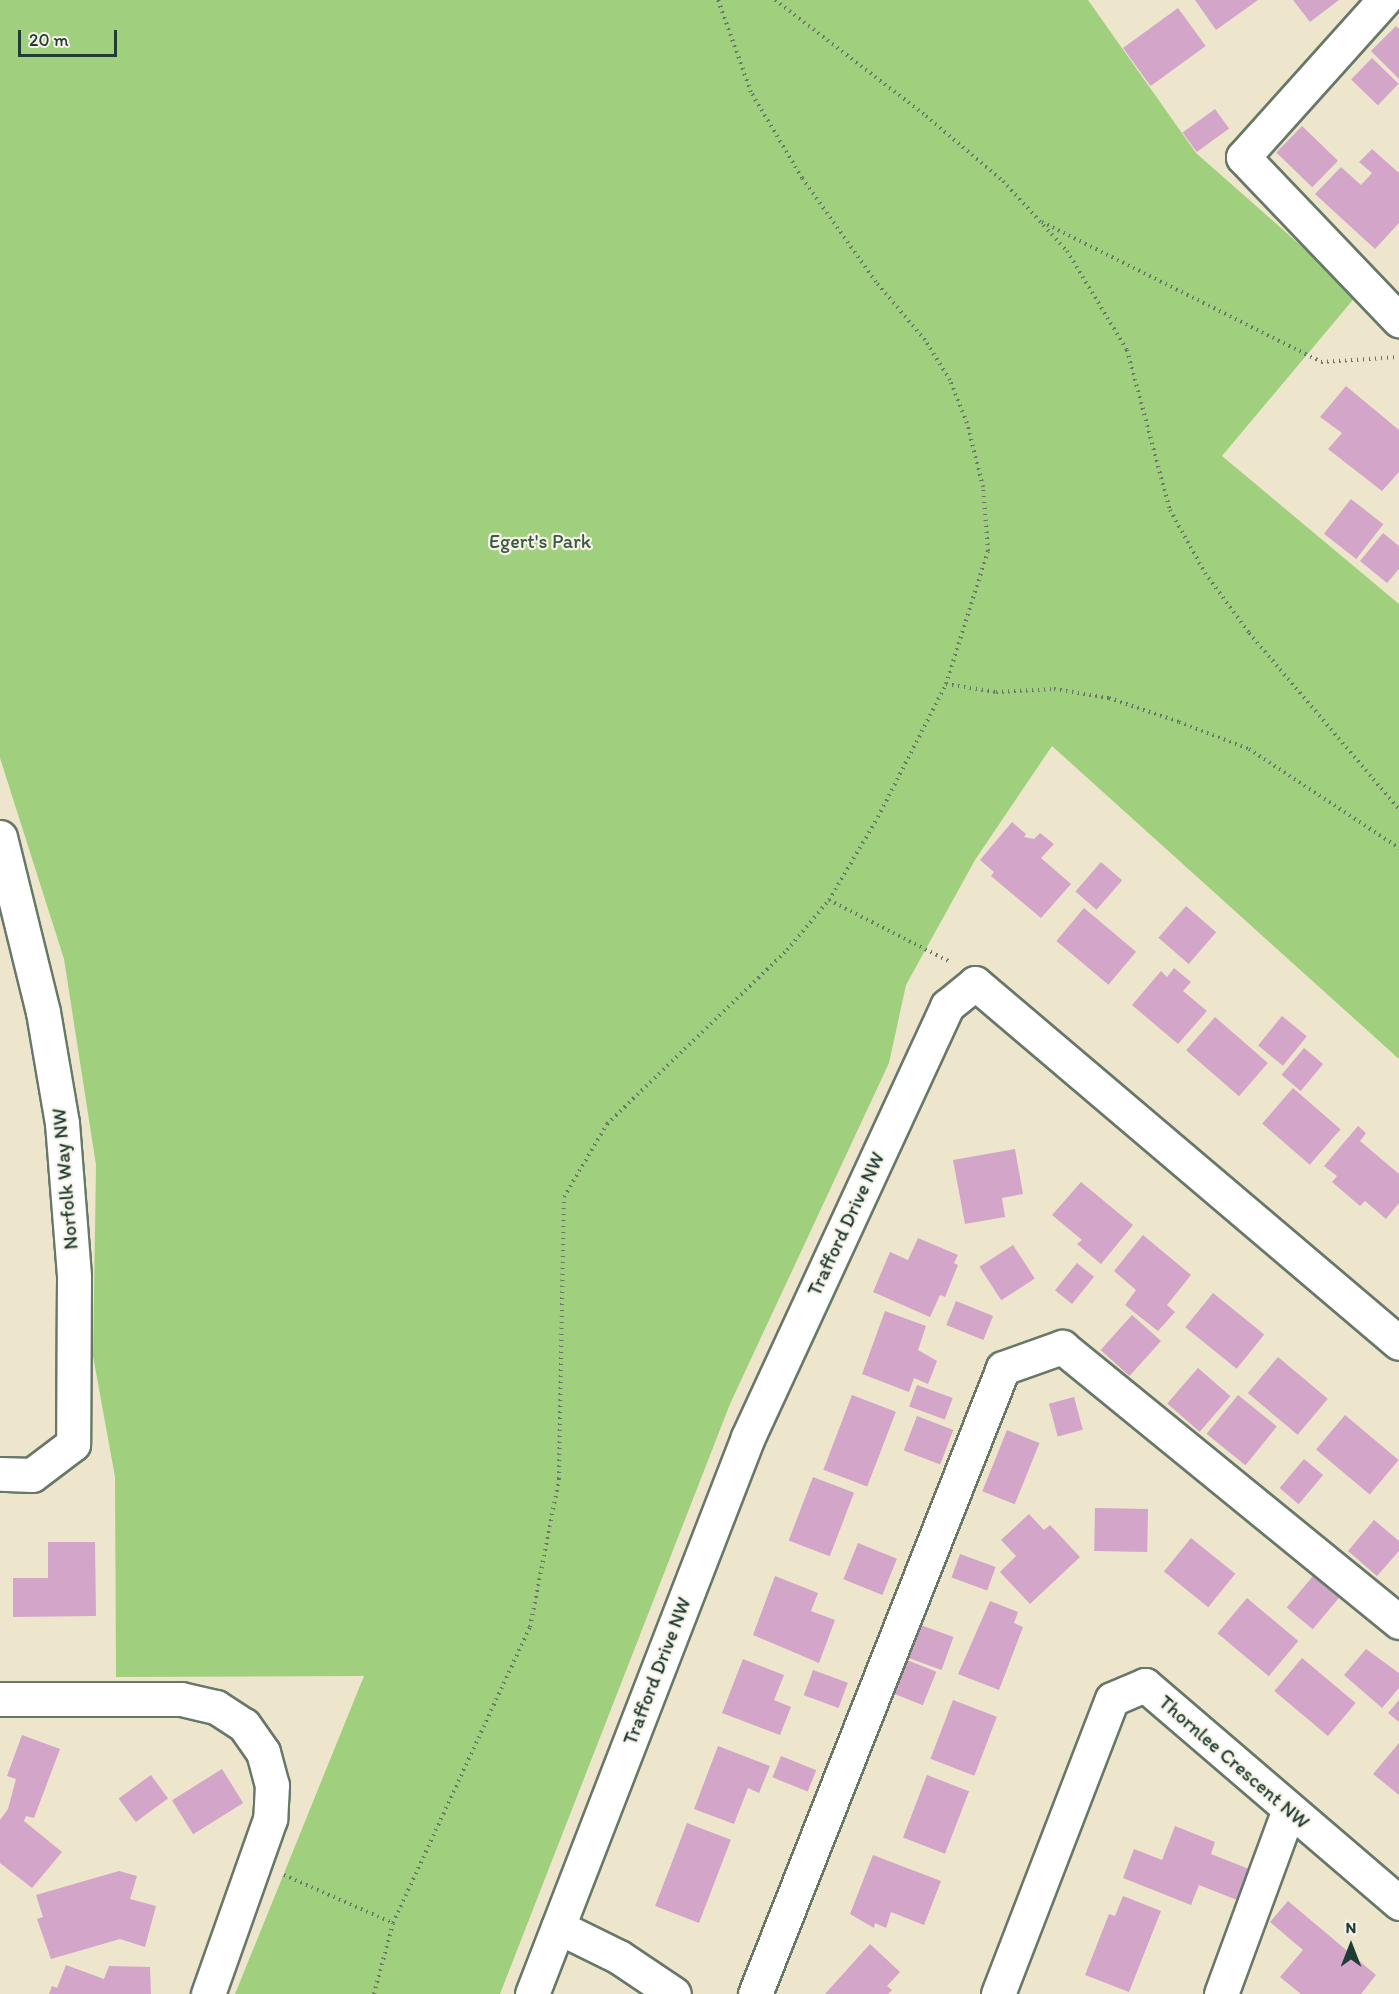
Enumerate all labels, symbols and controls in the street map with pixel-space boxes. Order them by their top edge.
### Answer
scale bar [21,18,120,56]
text: 20 m [29,29,69,51]
park label: Egert's Park [489,529,591,553]
street label: Norfolk Way NW [47,1108,83,1250]
street label: Trafford Drive NW [802,1148,890,1300]
street label: Trafford Drive NW [618,1594,696,1748]
street label: Thornlee Crescent NW [1154,1690,1314,1834]
north arrow [1321,1916,1381,1976]
text: N [1346,1918,1356,1937]

